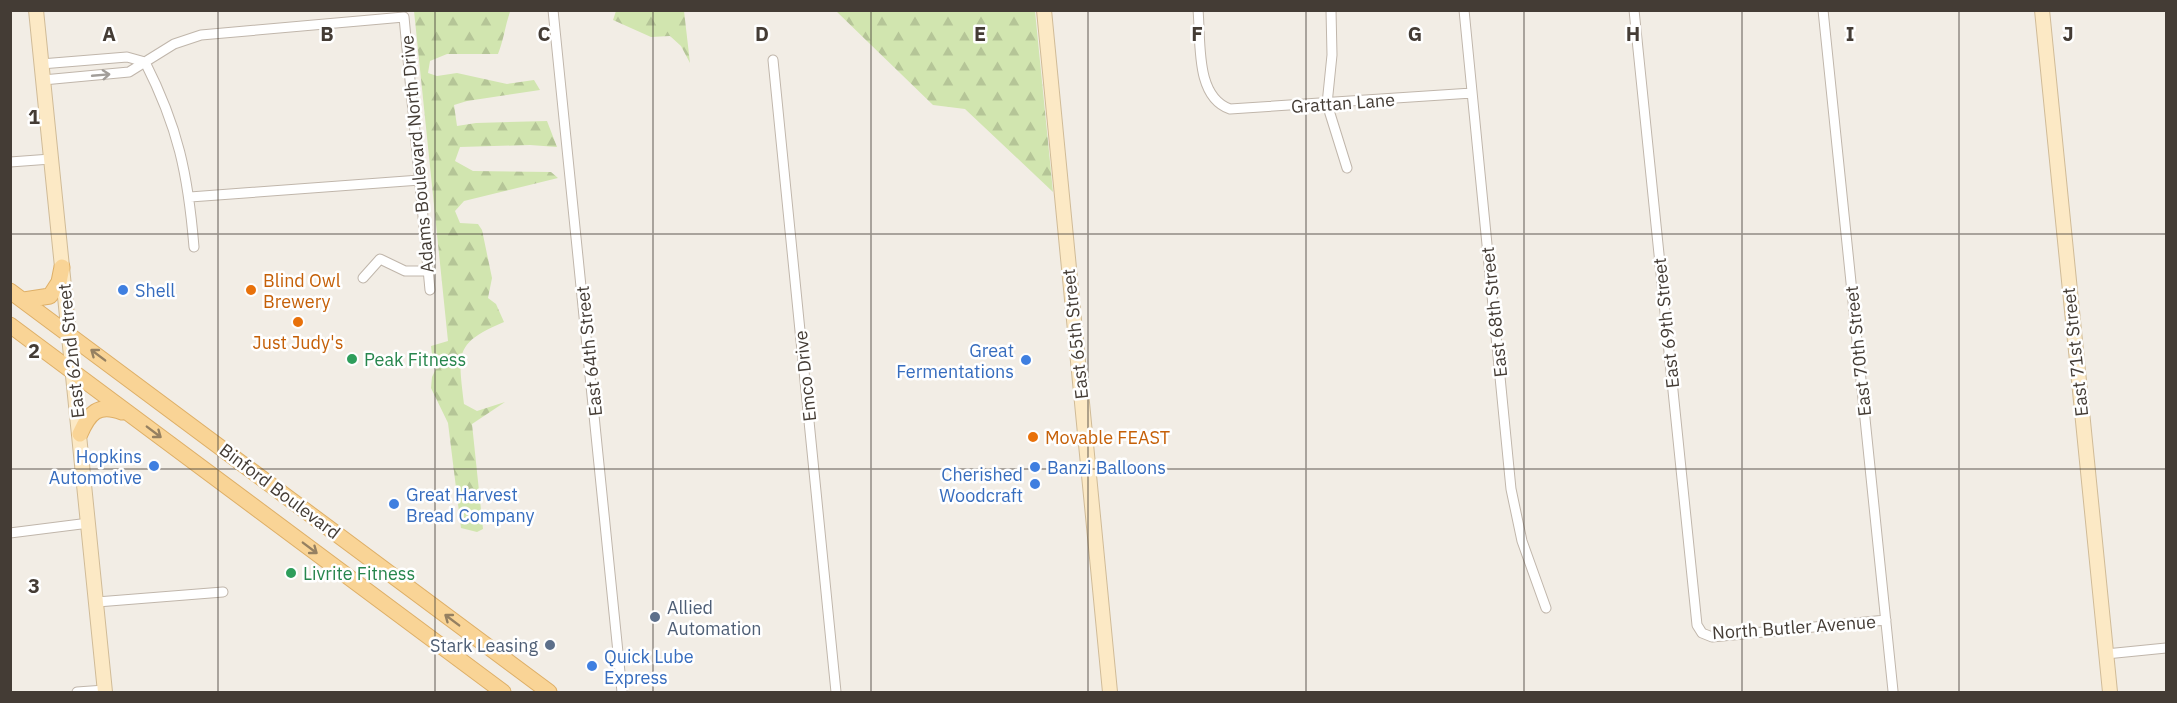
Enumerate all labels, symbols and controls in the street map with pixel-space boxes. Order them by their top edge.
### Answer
text: A [102,20,116,47]
text: B [320,20,334,47]
text: C [537,20,551,47]
text: D [755,20,769,47]
text: E [974,20,986,47]
text: F [1191,20,1203,47]
text: G [1408,20,1422,47]
text: H [1626,20,1640,47]
text: I [1846,20,1854,47]
text: J [2062,20,2074,47]
street label: Adams Boulevard North Drive [395,34,439,274]
one-way arrow [91,69,111,80]
street label: Grattan Lane [1290,88,1396,118]
text: 1 [28,103,40,130]
street label: East 68th Street [1476,246,1512,378]
street label: East 69th Street [1648,257,1684,389]
street label: East 65th Street [1057,268,1093,400]
place label: Blind Owl Brewery [263,269,341,313]
place label: Shell [135,279,175,302]
street label: East 62nd Street [52,283,90,419]
marker: Shell [116,283,130,297]
marker: Blind Owl Brewery [244,283,258,297]
street label: East 64th Street [571,285,607,417]
street label: East 70th Street [1840,285,1876,417]
street label: East 71st Street [2057,286,2093,418]
marker: Just Judy's [291,315,305,329]
street label: Emco Drive [789,329,821,423]
place label: Just Judy's [253,331,343,354]
text: 2 [28,337,40,364]
place label: Great Fermentations [896,339,1014,383]
place label: Peak Fitness [364,348,466,371]
one-way arrow [91,349,107,361]
marker: Peak Fitness [345,352,359,366]
marker: Great Fermentations [1019,353,1033,367]
one-way arrow [145,425,161,438]
place label: Movable FEAST [1045,426,1170,449]
marker: Movable FEAST [1026,430,1040,444]
street label: Binford Boulevard [215,438,345,544]
place label: Hopkins Automotive [49,445,142,489]
place label: Banzi Balloons [1047,456,1166,479]
marker: Hopkins Automotive [147,459,161,473]
marker: Banzi Balloons [1028,460,1042,474]
place label: Cherished Woodcraft [939,463,1023,507]
marker: Cherished Woodcraft [1028,477,1042,491]
place label: Great Harvest Bread Company [406,483,535,527]
marker: Great Harvest Bread Company [387,497,401,511]
one-way arrow [302,542,318,555]
place label: Livrite Fitness [303,562,415,585]
marker: Livrite Fitness [284,566,298,580]
text: 3 [28,572,40,599]
place label: Allied Automation [667,596,762,640]
marker: Allied Automation [648,610,662,624]
street label: North Butler Avenue [1711,610,1877,644]
one-way arrow [445,613,461,626]
place label: Stark Leasing [430,634,538,657]
marker: Stark Leasing [543,638,557,652]
place label: Quick Lube Express [604,645,694,689]
marker: Quick Lube Express [585,659,599,673]

